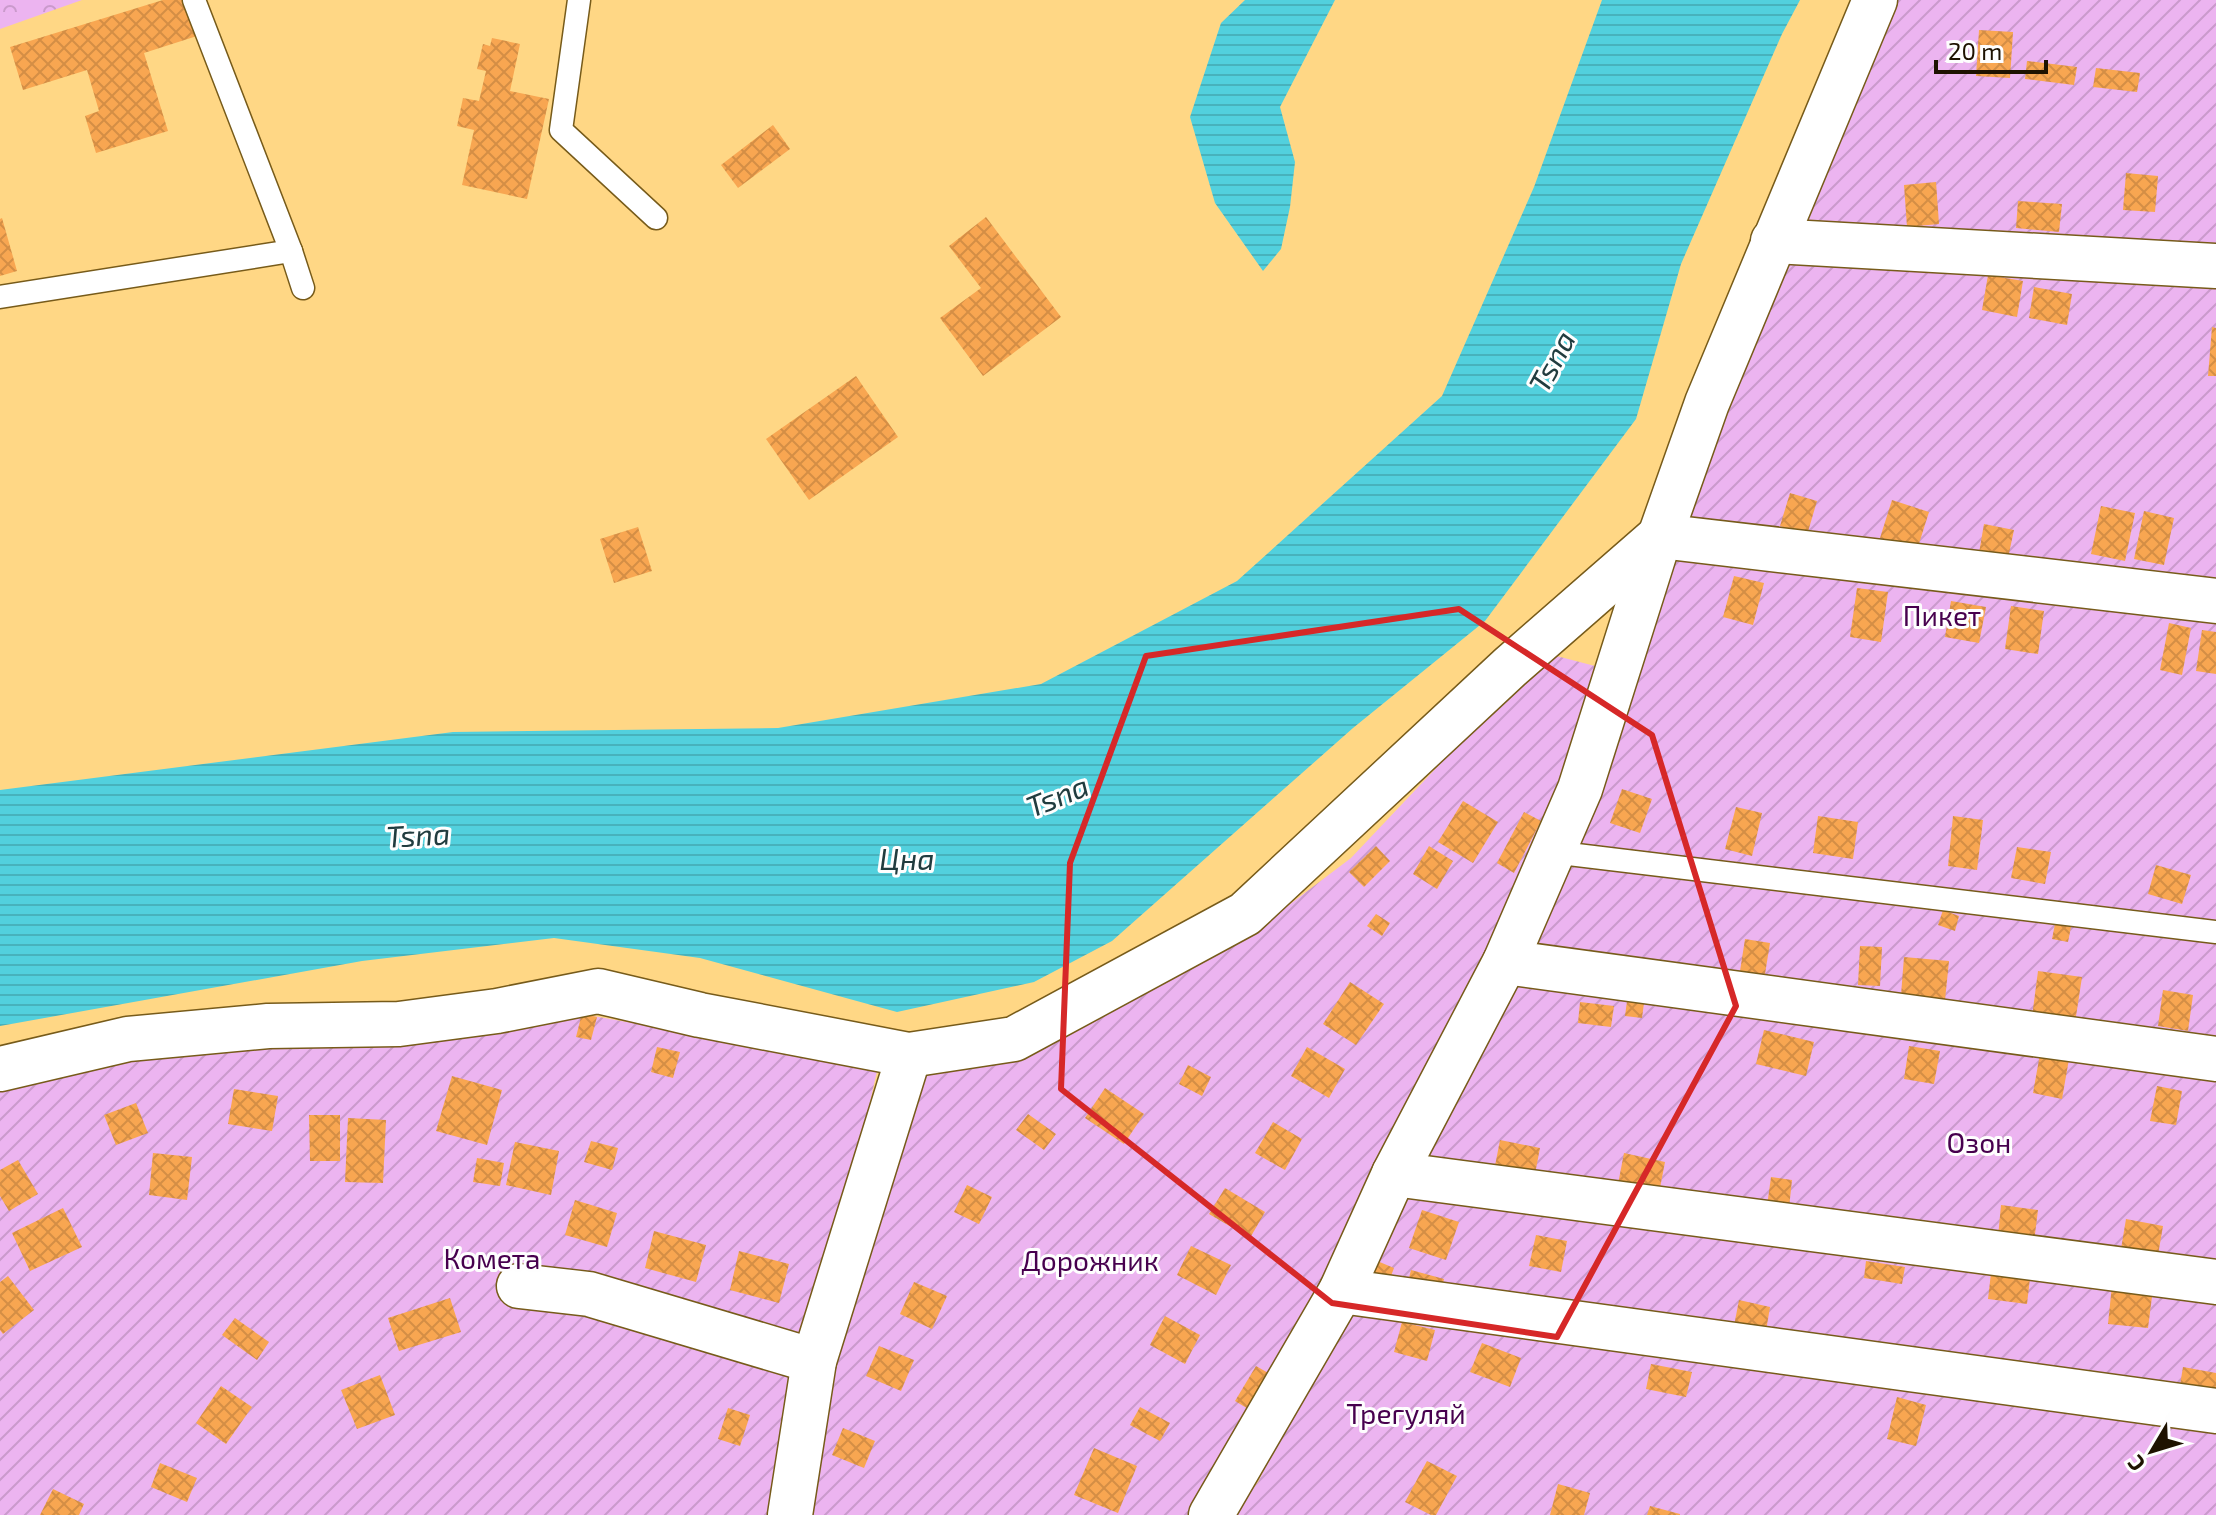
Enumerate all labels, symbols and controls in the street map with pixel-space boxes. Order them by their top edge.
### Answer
scale bar [1936,24,2046,74]
text: 20 m [1948,36,2002,65]
water label: Tsna [1520,324,1582,398]
park label: Пикет [1903,598,1981,632]
water label: Tsna [1021,766,1093,824]
water label: Tsna [385,814,451,854]
water label: Цна [879,840,935,876]
park label: Озон [1947,1125,2011,1159]
park label: Комета [443,1241,541,1275]
park label: Дорожник [1021,1243,1159,1277]
park label: Трегуляй [1346,1396,1466,1430]
north arrow [2112,1411,2192,1491]
text: С [2121,1451,2150,1477]

